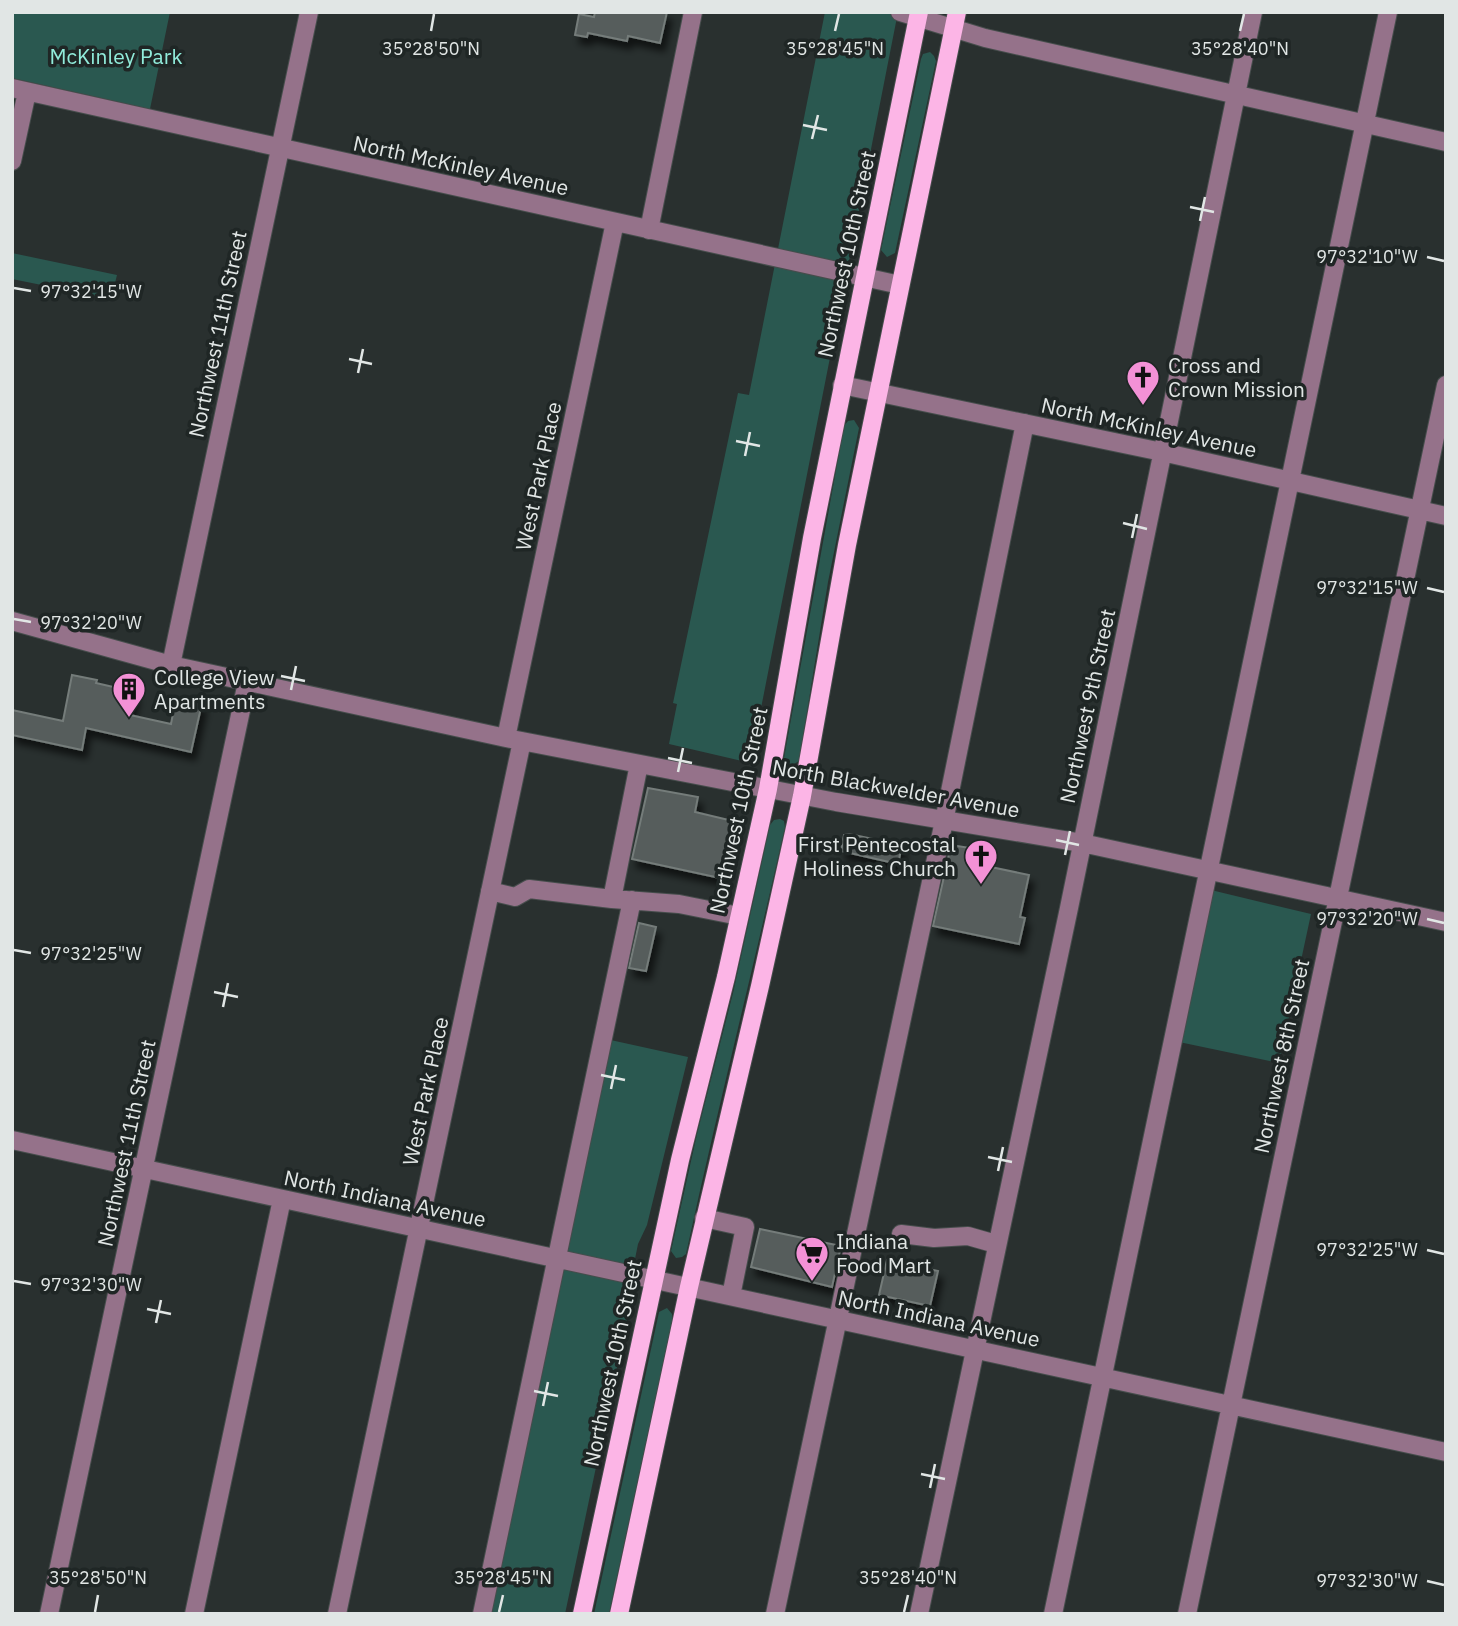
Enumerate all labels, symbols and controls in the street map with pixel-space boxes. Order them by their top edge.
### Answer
text: 35°28'50"N [382,37,480,60]
text: 35°28'45"N [786,37,884,60]
text: 35°28'40"N [1191,37,1289,60]
park label: McKinley Park [49,42,183,70]
street label: North McKinley Avenue [351,128,571,202]
street label: Northwest 10th Street [810,148,882,360]
street label: Northwest 11th Street [181,228,253,440]
text: 97°32'10"W [1316,245,1418,268]
text: 97°32'15"W [40,280,142,303]
place label: Cross and Crown Mission [1168,351,1305,403]
church icon: Cross and Crown Mission [1124,358,1162,407]
street label: North McKinley Avenue [1039,390,1259,464]
street label: West Park Place [509,399,567,553]
text: 97°32'15"W [1316,576,1418,599]
street label: Northwest 9th Street [1053,606,1121,806]
text: 97°32'20"W [40,611,142,634]
place label: College View Apartments [154,663,275,715]
building icon: College View Apartments [110,670,148,719]
street label: Northwest 10th Street [702,704,774,916]
street label: North Blackwelder Avenue [770,752,1022,824]
place label: First Pentecostal Holiness Church [798,830,956,882]
church icon: First Pentecostal Holiness Church [962,837,1000,886]
text: 97°32'20"W [1316,907,1418,930]
text: 97°32'25"W [40,942,142,965]
street label: Northwest 8th Street [1247,956,1315,1156]
street label: West Park Place [396,1014,454,1168]
street label: Northwest 11th Street [90,1037,162,1249]
street label: North Indiana Avenue [281,1163,489,1233]
place label: Indiana Food Mart [836,1227,931,1279]
supermarket icon: Indiana Food Mart [793,1234,831,1283]
text: 97°32'25"W [1316,1238,1418,1261]
street label: Northwest 10th Street [576,1257,648,1469]
text: 97°32'30"W [40,1273,142,1296]
street label: North Indiana Avenue [835,1283,1043,1353]
text: 35°28'50"N [49,1566,147,1589]
text: 35°28'45"N [454,1566,552,1589]
text: 35°28'40"N [859,1566,957,1589]
text: 97°32'30"W [1316,1569,1418,1592]

